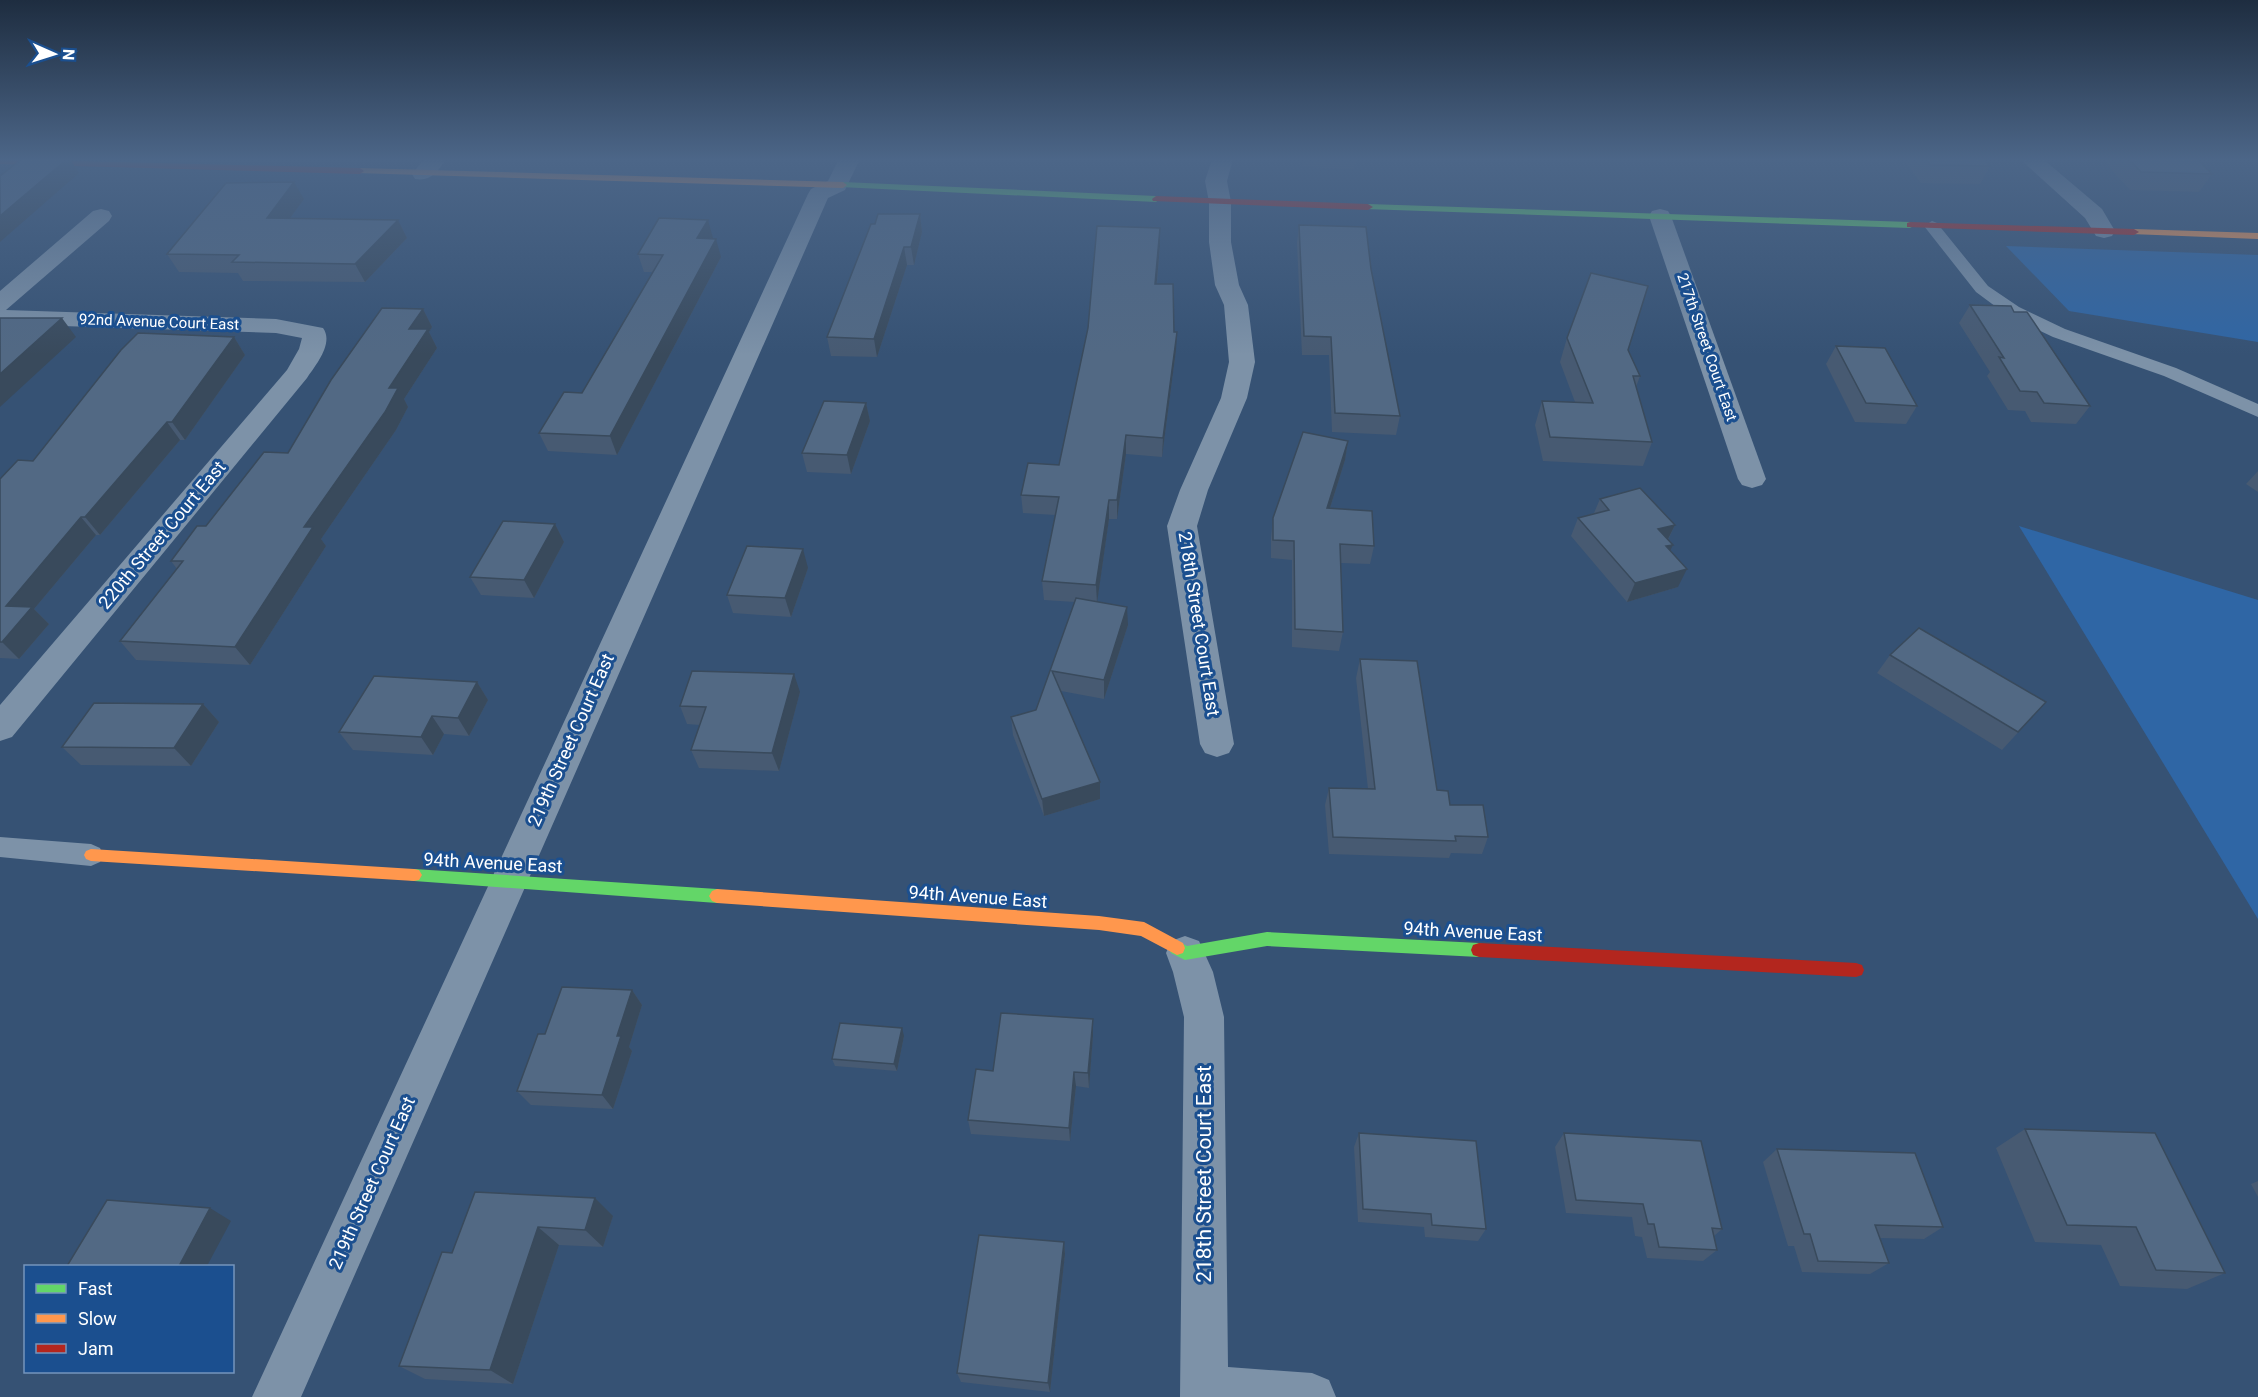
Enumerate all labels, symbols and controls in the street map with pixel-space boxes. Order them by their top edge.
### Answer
north arrow [24,24,84,84]
text: N [59,49,78,61]
street label: 217th Street Court East [1673,271,1741,424]
street label: 92nd Avenue Court East [79,310,239,334]
street label: 220th Street Court East [94,456,230,613]
street label: 218th Street Court East [1175,530,1224,718]
street label: 219th Street Court East [523,650,618,829]
street label: 94th Avenue East [423,848,563,877]
street label: 94th Avenue East [908,881,1048,912]
street label: 94th Avenue East [1403,917,1543,946]
street label: 218th Street Court East [1192,1065,1216,1283]
street label: 219th Street Court East [324,1093,419,1272]
legend [24,1265,234,1373]
text: Fast [78,1278,113,1299]
text: Slow [78,1308,117,1329]
text: Jam [78,1338,114,1359]

